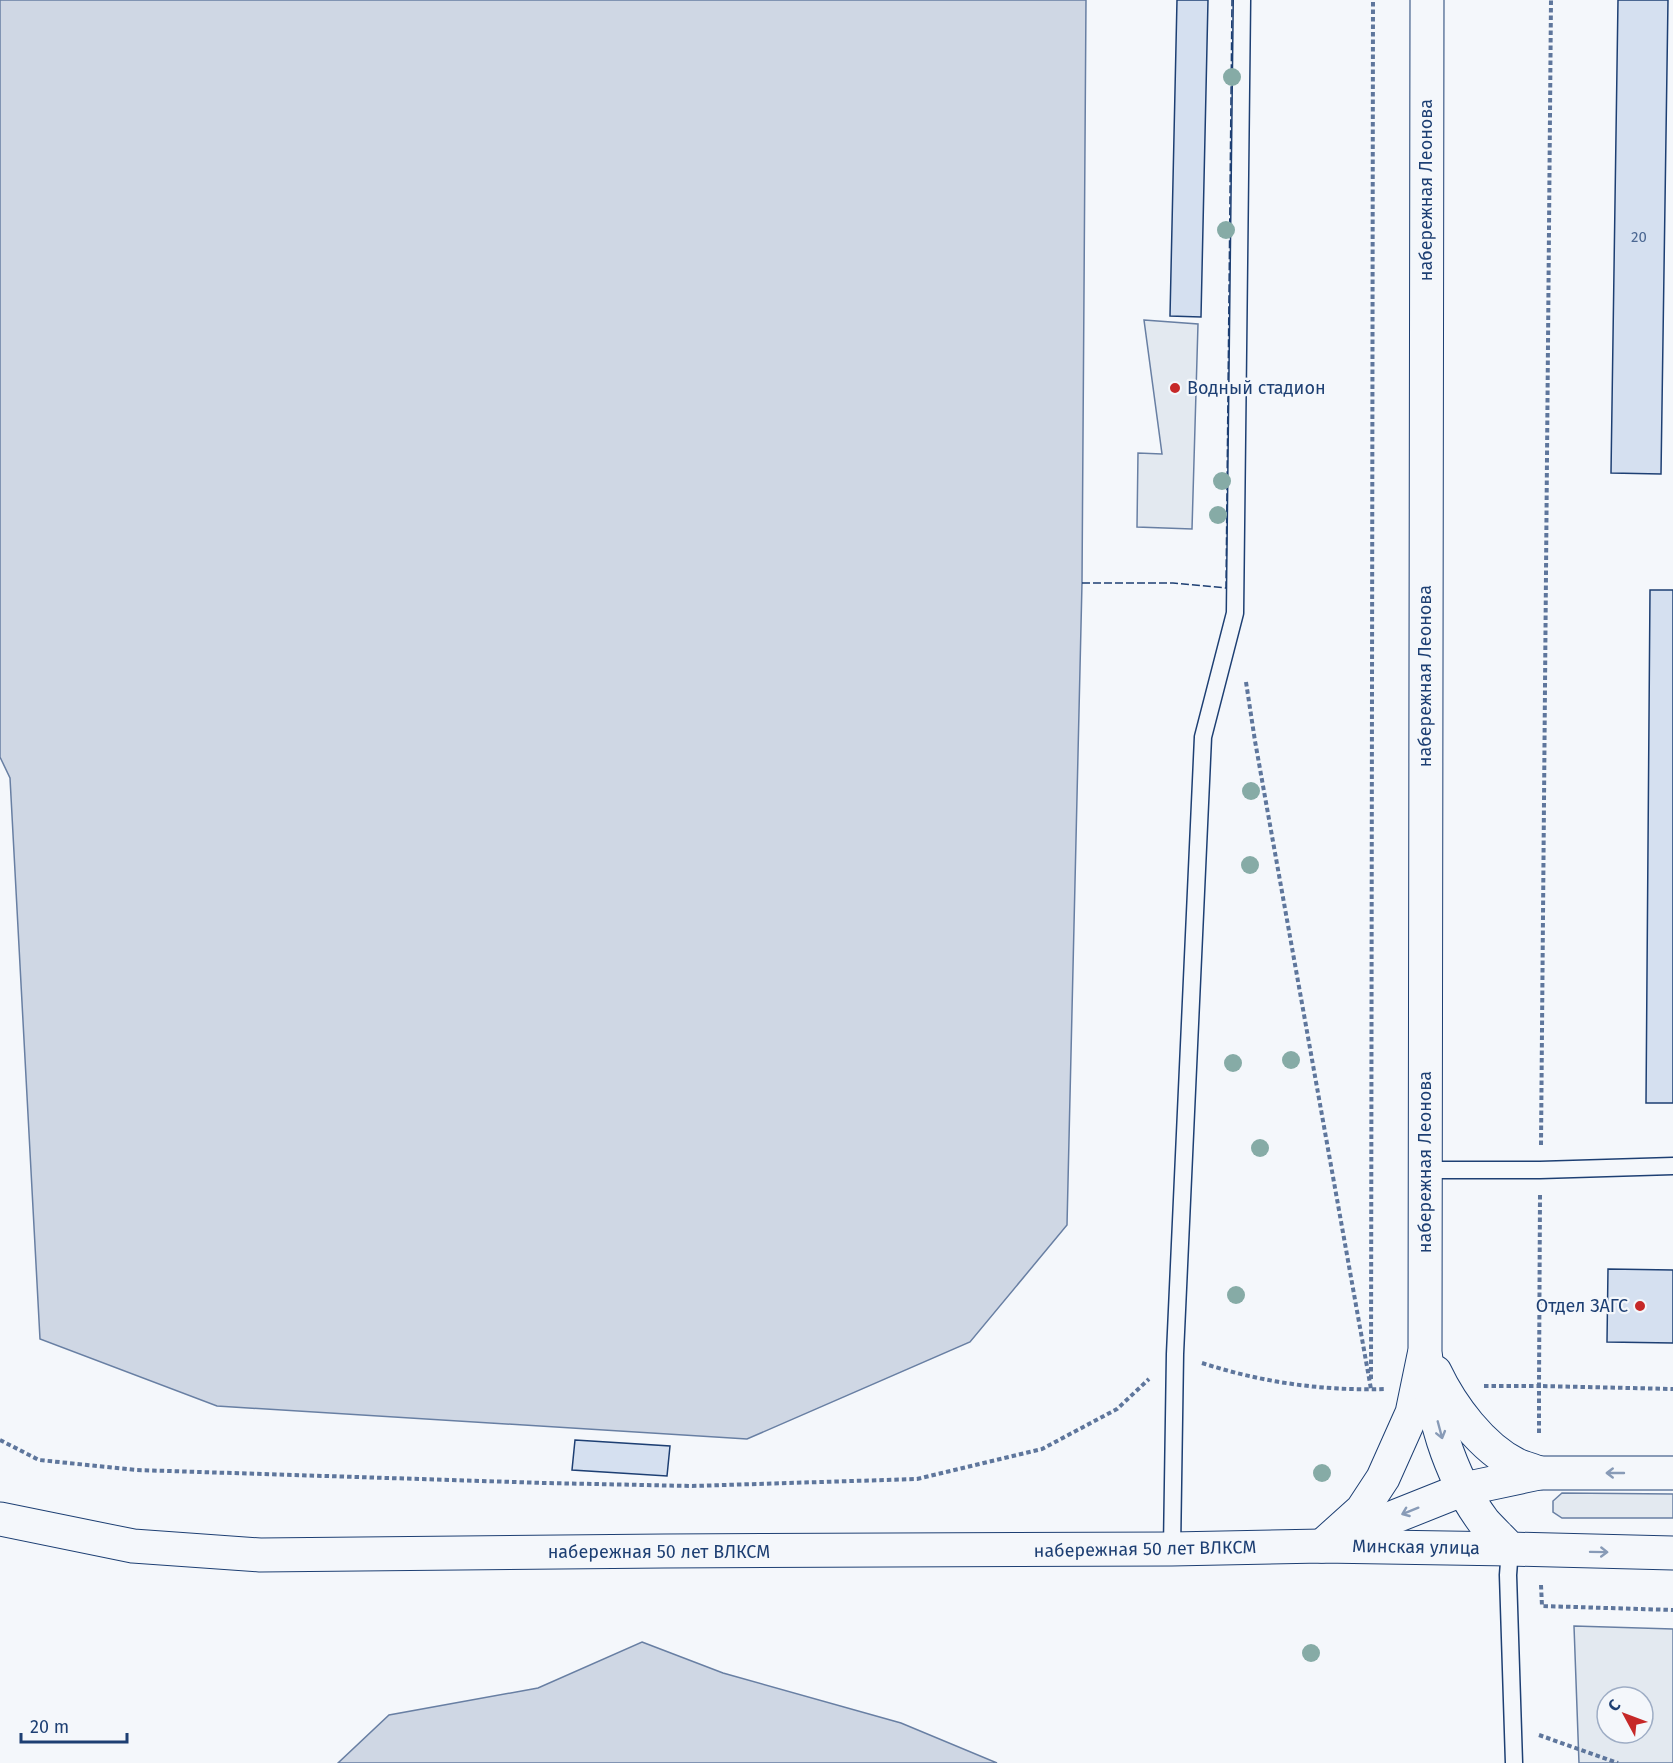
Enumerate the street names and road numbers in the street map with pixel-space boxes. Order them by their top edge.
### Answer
street label: набережная Леонова [1415,99,1437,281]
street label: набережная Леонова [1414,585,1436,767]
street label: набережная Леонова [1414,1071,1436,1253]
street label: Минская улица [1352,1535,1480,1559]
street label: набережная 50 лет ВЛКСМ [1033,1536,1257,1562]
street label: набережная 50 лет ВЛКСМ [548,1541,770,1563]

